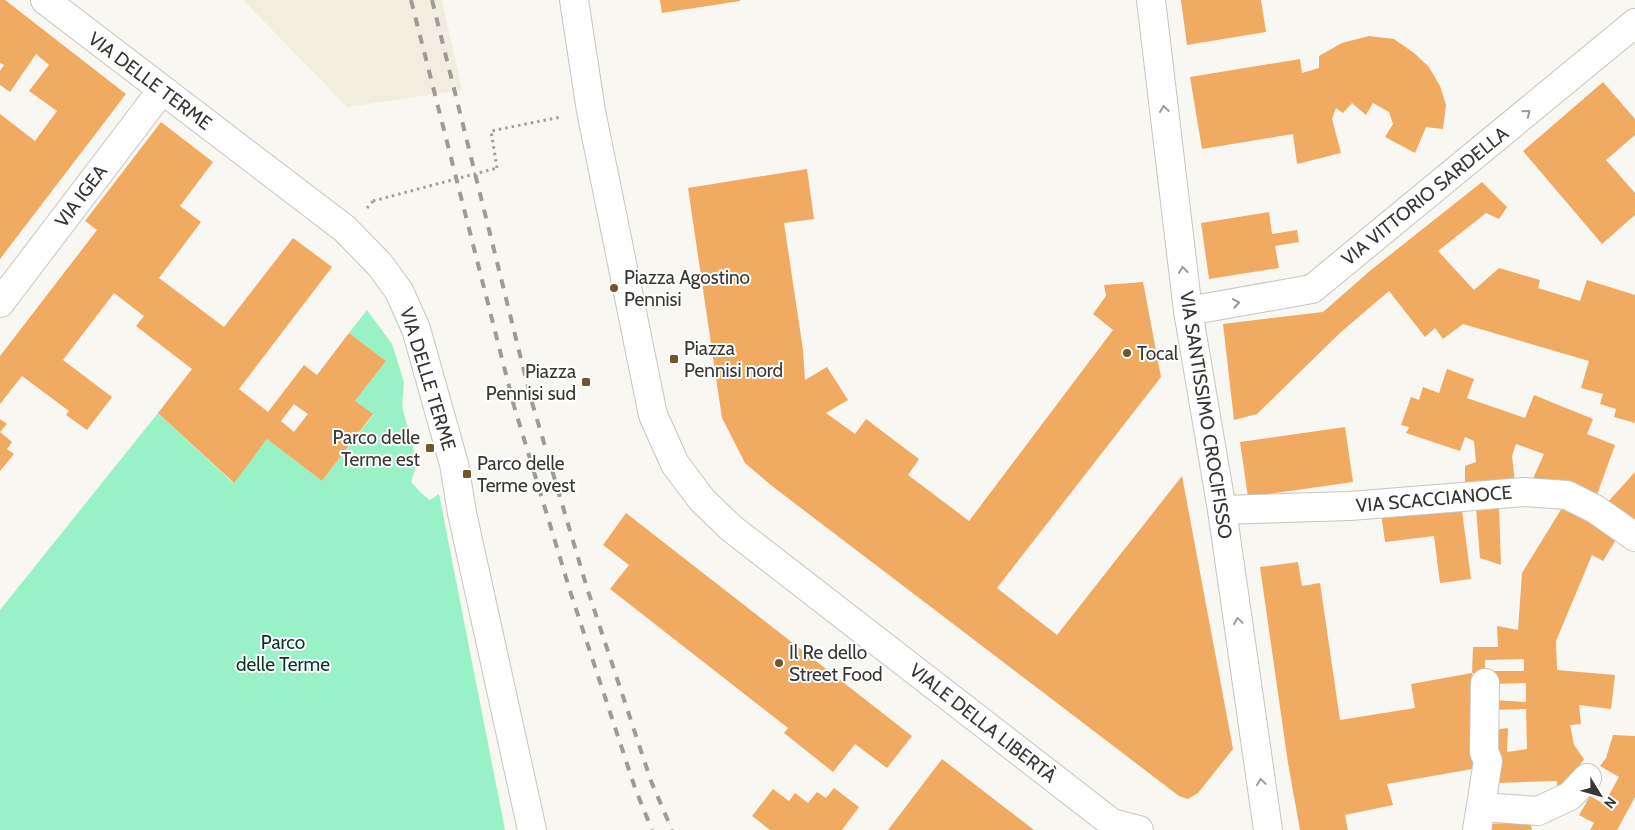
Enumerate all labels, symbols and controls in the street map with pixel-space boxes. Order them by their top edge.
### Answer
street label: VIA DELLE TERME [84,27,216,135]
one-way arrow [1159,105,1170,113]
one-way arrow [1521,109,1530,118]
street label: VIA VITTORIO SARDELLA [1337,121,1513,270]
street label: VIA IGEA [50,160,112,232]
place label: Piazza Agostino Pennisi [624,266,750,311]
one-way arrow [1178,266,1189,274]
marker: Piazza Agostino Pennisi [608,282,620,294]
street label: VIA SANTISSIMO CROCIFISSO [1175,289,1237,541]
one-way arrow [1232,298,1240,308]
street label: VIA DELLE TERME [395,305,461,453]
place label: Piazza Pennisi nord [684,337,783,382]
place label: Tocal [1137,342,1179,365]
marker: Tocal [1121,347,1133,359]
marker: Piazza Pennisi nord [668,353,680,365]
place label: Piazza Pennisi sud [486,360,576,405]
marker: Piazza Pennisi sud [580,376,592,388]
place label: Parco delle Terme est [332,426,421,471]
marker: Parco delle Terme est [424,442,436,454]
place label: Parco delle Terme ovest [477,452,576,497]
marker: Parco delle Terme ovest [461,468,473,480]
street label: VIA SCACCIANOCE [1355,481,1513,517]
one-way arrow [1233,617,1244,625]
park label: Parco delle Terme [236,631,330,676]
place label: Il Re dello Street Food [789,641,883,686]
marker: Il Re dello Street Food [773,657,785,669]
street label: VIALE DELLA LIBERTÀ [905,658,1062,788]
north arrow [1575,770,1625,820]
one-way arrow [1256,777,1267,785]
text: N [1600,793,1621,812]

